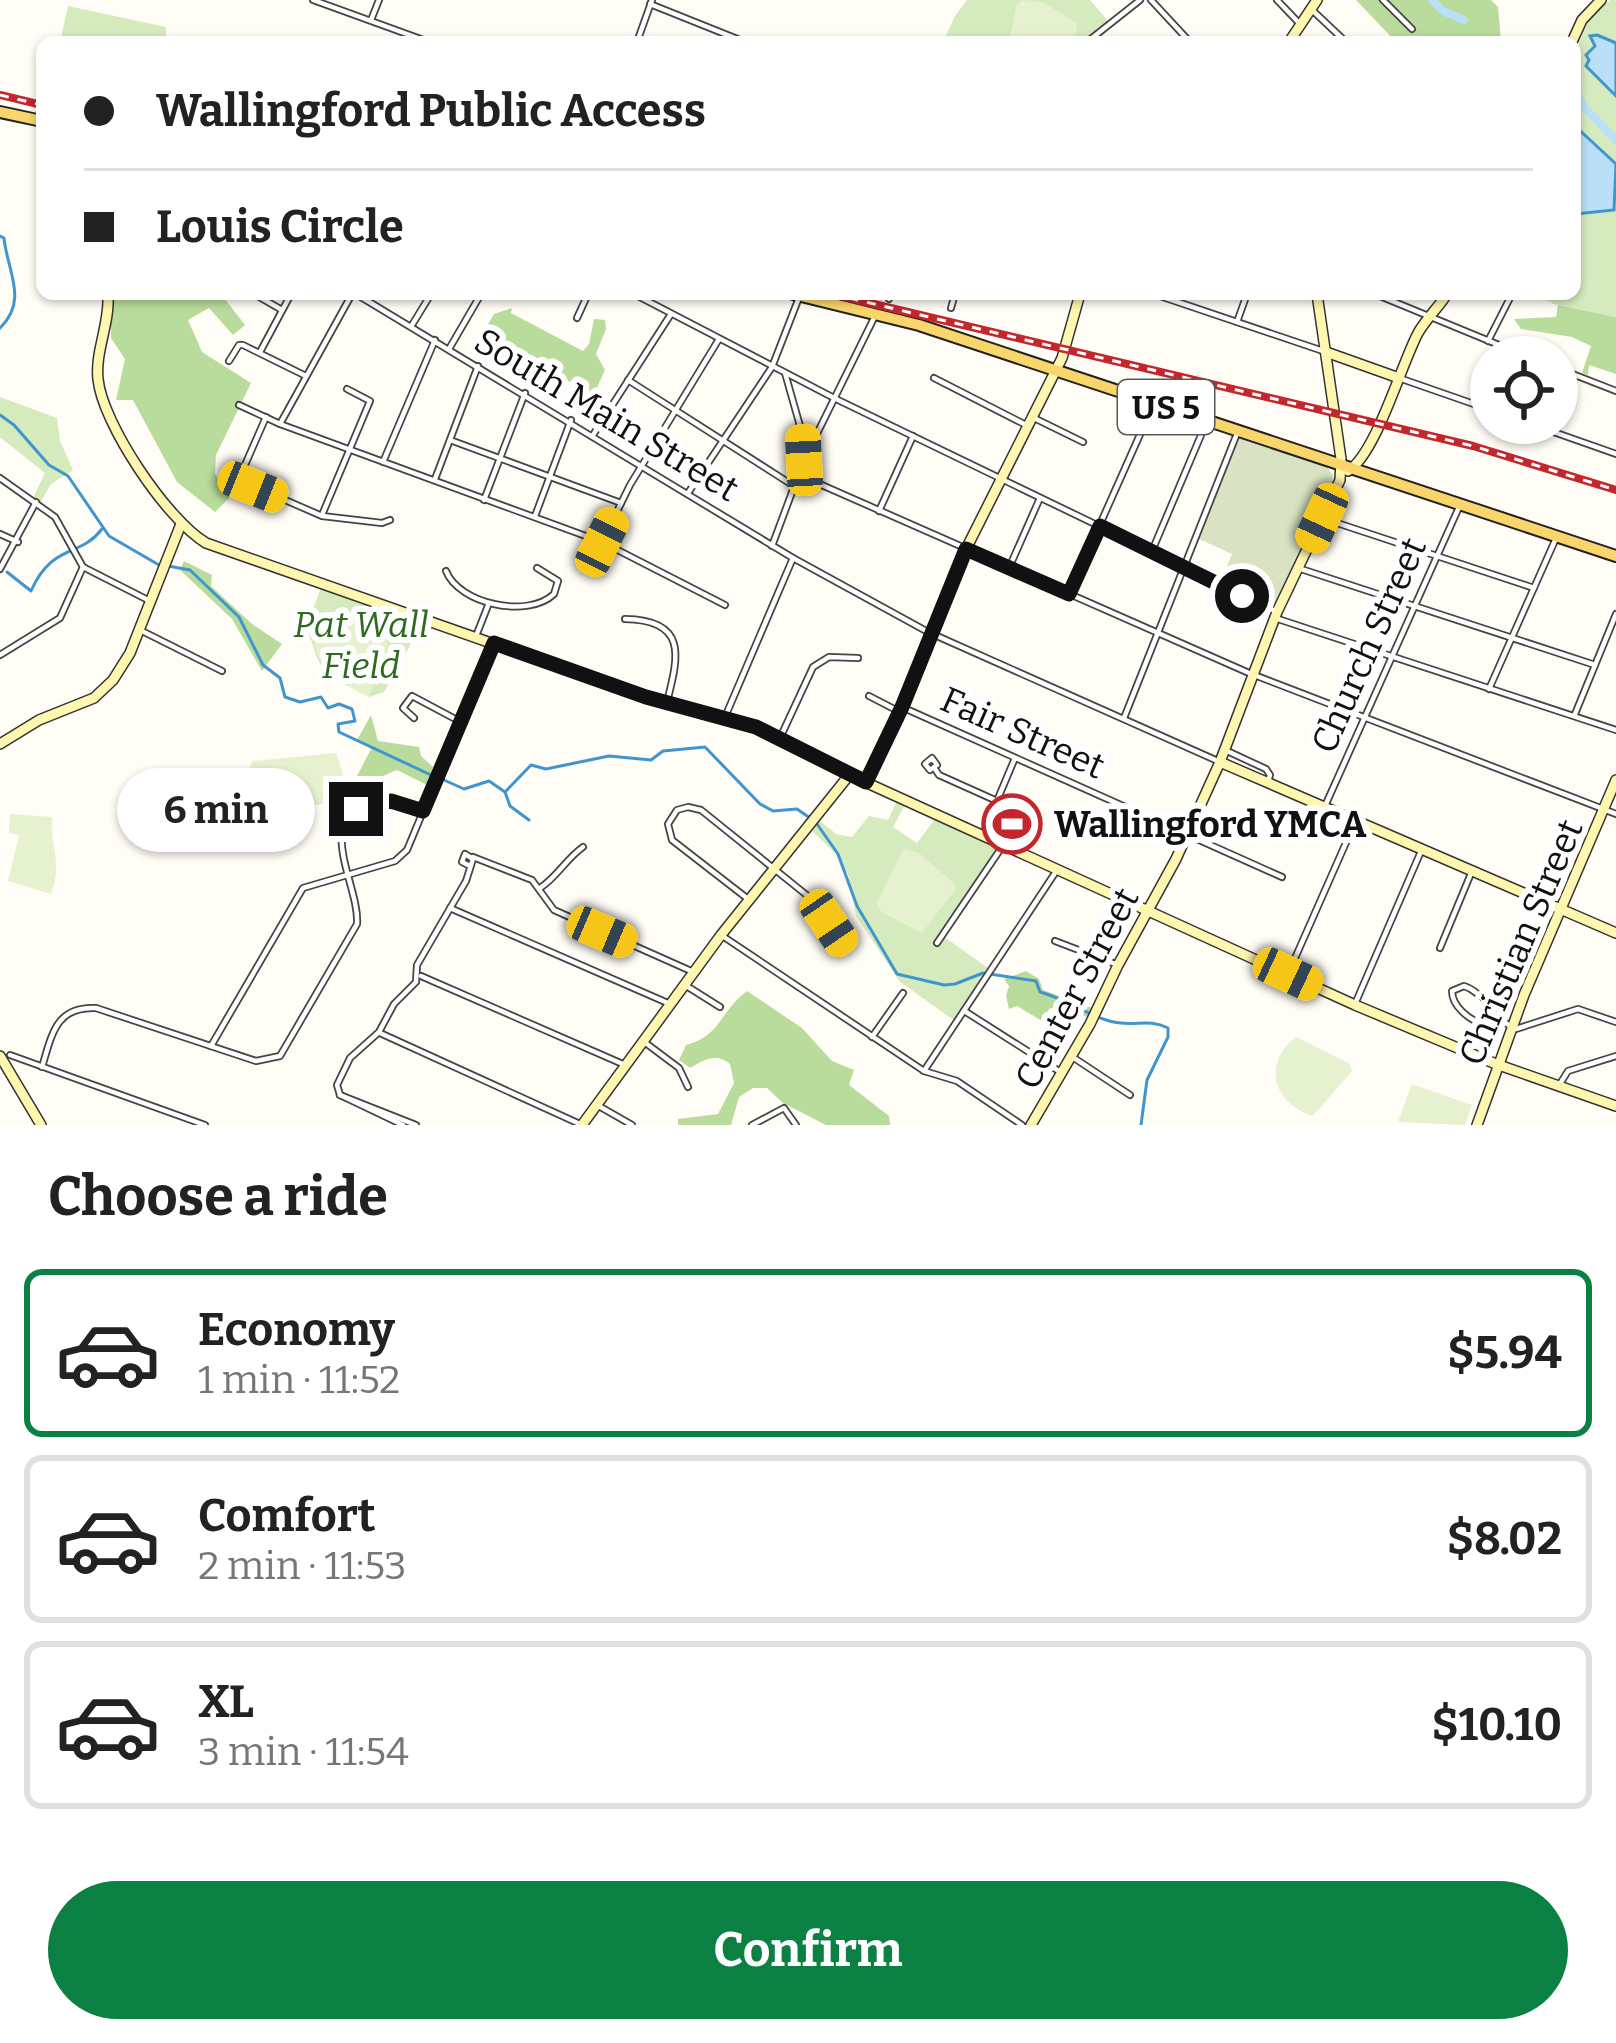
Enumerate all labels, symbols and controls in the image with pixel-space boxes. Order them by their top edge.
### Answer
text: Wallingford Public Access [156,84,706,138]
text: Louis Circle [156,200,404,254]
street label: South Main Street [467,319,746,511]
map controls [1470,336,1578,444]
button: locate [1470,336,1578,444]
road number: US 5 [1118,380,1214,434]
car [784,423,824,497]
car [213,457,293,517]
car [1290,478,1354,558]
car [570,502,634,582]
street label: Church Street [1302,531,1436,760]
route start [1215,569,1269,623]
park label: Pat Wall Field [293,603,429,688]
street label: Fair Street [934,677,1111,788]
callout: 6 min [116,767,314,851]
route end [329,782,383,836]
text: 6 min [164,787,268,833]
sports icon: Wallingford YMCA [981,793,1043,855]
place label: Wallingford YMCA [1054,803,1367,847]
street label: Christian Street [1449,813,1592,1072]
street label: Center Street [1005,880,1148,1097]
car [794,883,864,963]
car [562,901,642,963]
car [1248,942,1328,1006]
text: Choose a ride [48,1165,388,1229]
icon: car [54,1299,162,1407]
text: Economy [198,1303,395,1357]
text: $5.94 [1447,1326,1562,1380]
text: 1 min · 11:52 [198,1357,400,1403]
icon: car [54,1485,162,1593]
text: Comfort [198,1489,376,1543]
text: $8.02 [1447,1512,1562,1566]
text: 2 min · 11:53 [198,1543,406,1589]
icon: car [54,1671,162,1779]
text: XL [198,1675,254,1729]
text: $10.10 [1431,1698,1562,1752]
text: 3 min · 11:54 [198,1729,409,1775]
button: Confirm [48,1881,1568,2019]

